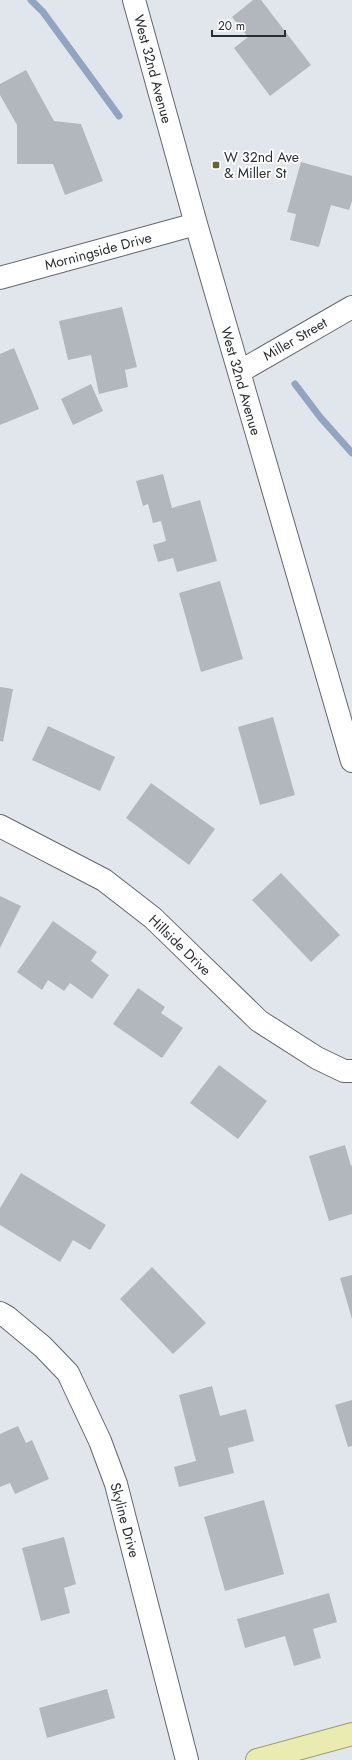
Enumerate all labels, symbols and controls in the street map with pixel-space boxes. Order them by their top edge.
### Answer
street label: West 32nd Avenue [129,12,177,126]
scale bar [212,12,285,38]
text: 20 m [218,17,245,35]
place label: W 32nd Ave & Miller St [224,147,299,183]
marker: W 32nd Ave & Miller St [211,160,221,170]
street label: Morningside Drive [42,227,154,275]
street label: Miller Street [259,312,331,365]
street label: West 32nd Avenue [216,324,266,438]
street label: Hillside Drive [144,910,216,980]
street label: Skyline Drive [105,1480,145,1560]

